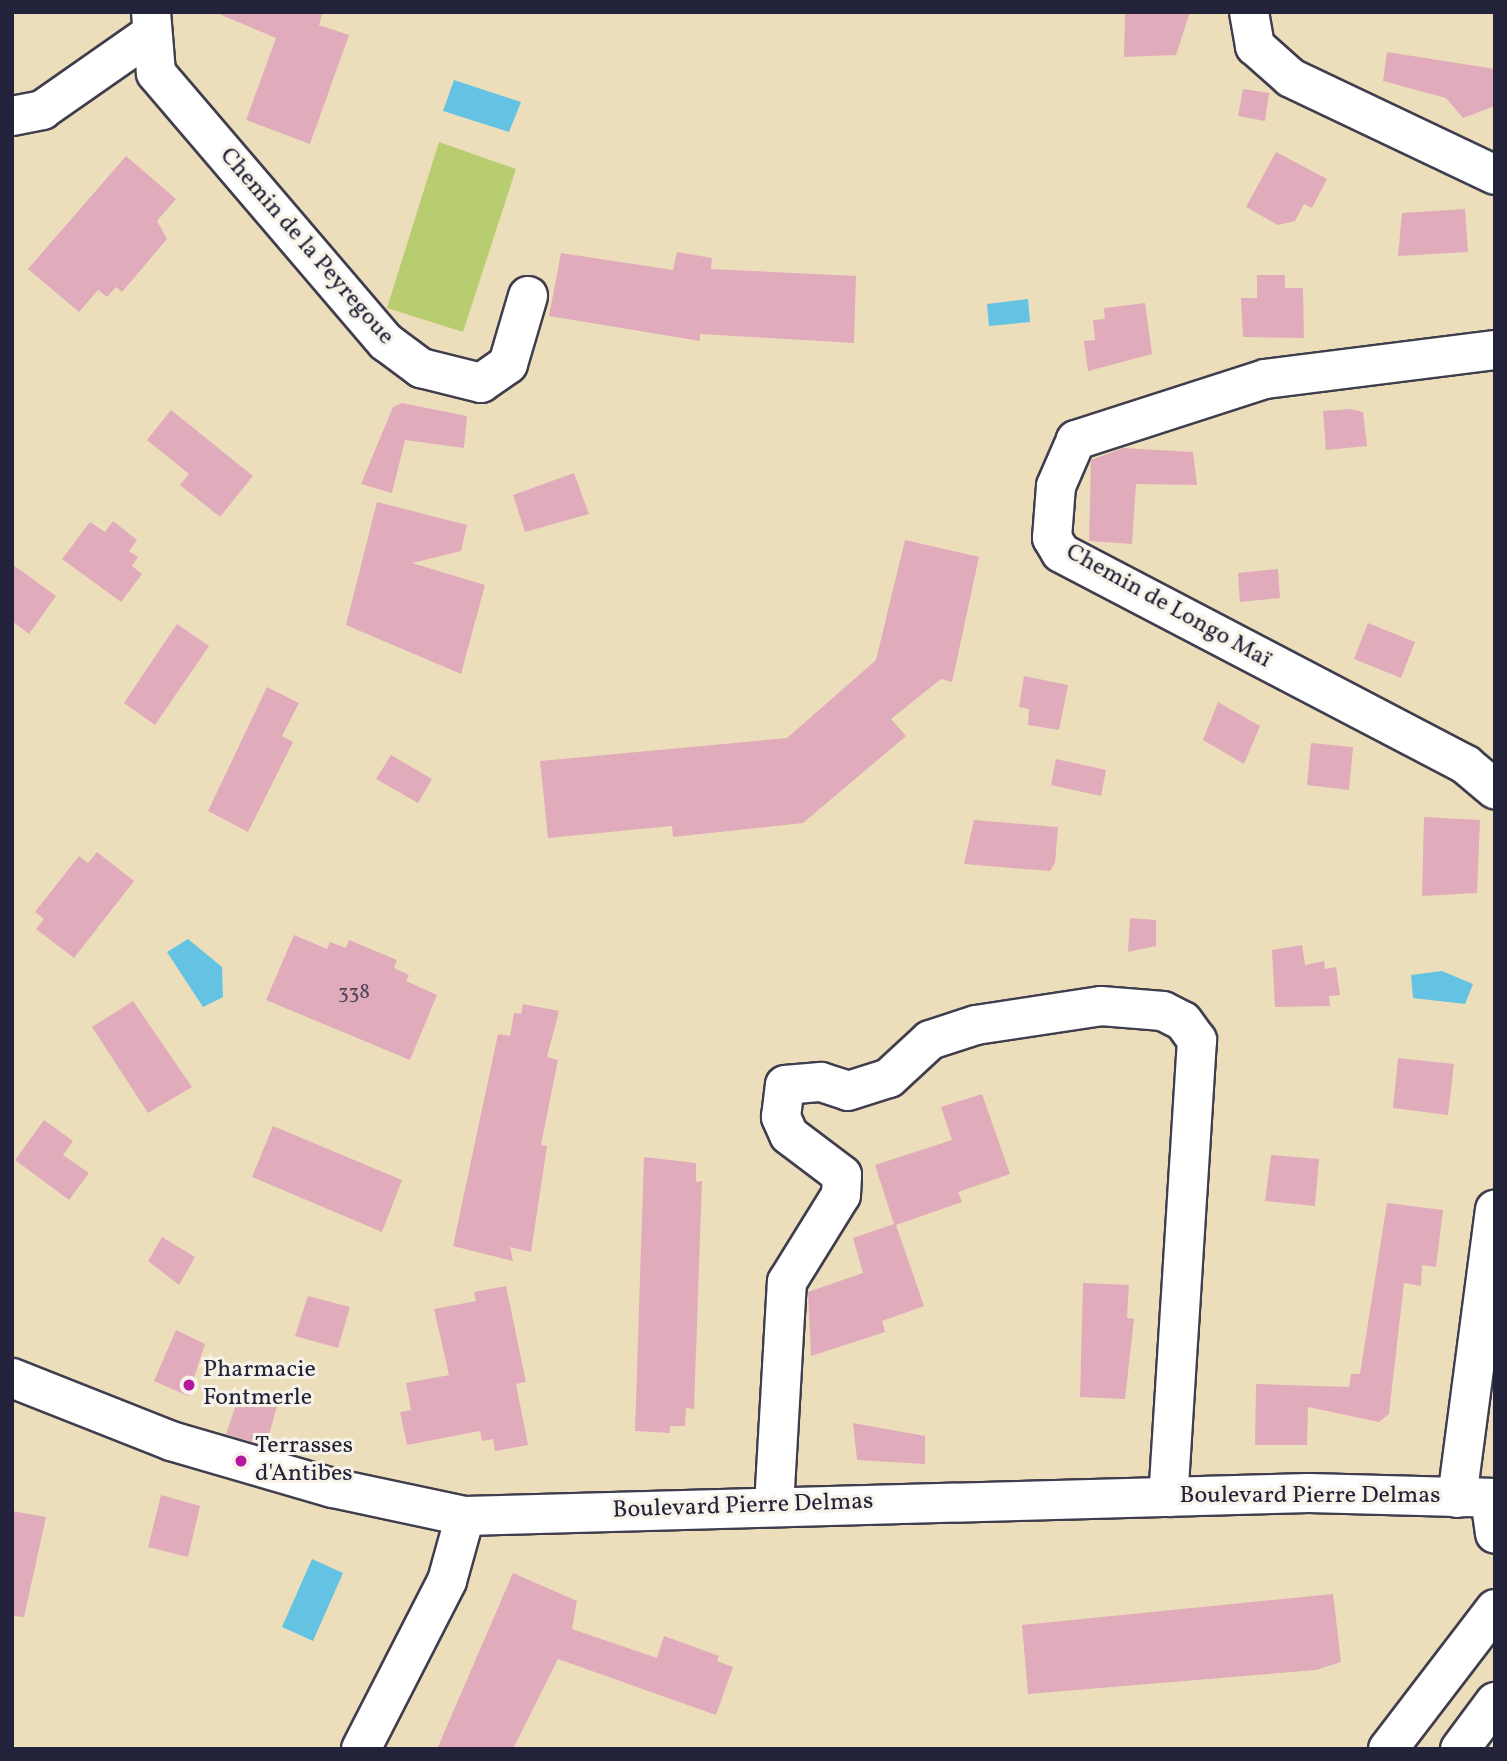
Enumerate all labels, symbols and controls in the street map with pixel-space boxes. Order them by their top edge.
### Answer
street label: Chemin de la Peyregoue [213,143,399,351]
street label: Chemin de Longo Maï [1060,539,1276,675]
house number: 338 [338,980,370,1006]
place label: Pharmacie Fontmerle [203,1357,316,1413]
marker: Pharmacie Fontmerle [181,1377,197,1393]
place label: Terrasses d'Antibes [255,1433,353,1489]
marker: Terrasses d'Antibes [233,1453,249,1469]
street label: Boulevard Pierre Delmas [1180,1483,1440,1511]
street label: Boulevard Pierre Delmas [612,1488,874,1526]

